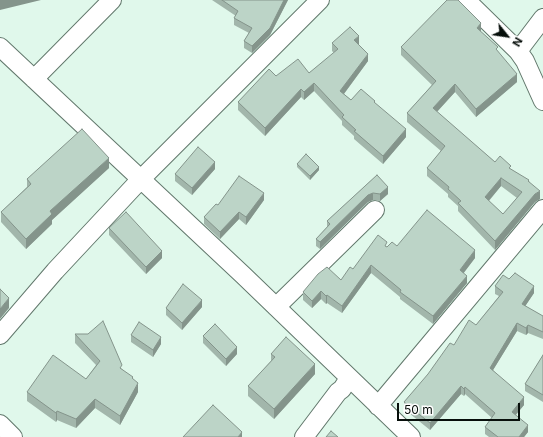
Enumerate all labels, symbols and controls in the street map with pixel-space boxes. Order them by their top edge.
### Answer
north arrow [487,16,527,56]
text: N [509,35,526,49]
scale bar [399,395,522,421]
text: 50 m [404,402,433,417]

